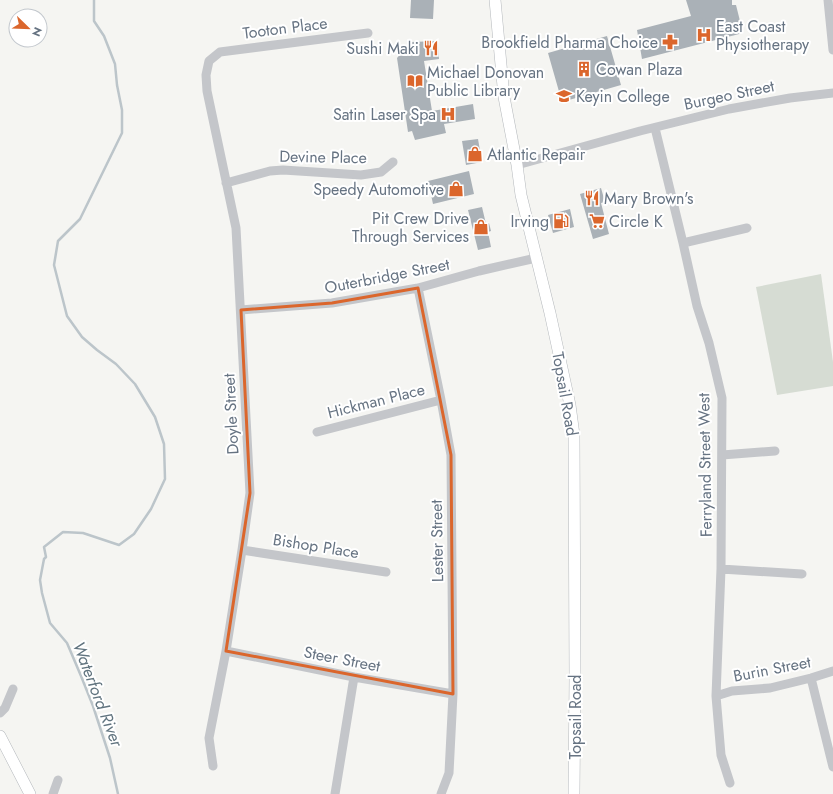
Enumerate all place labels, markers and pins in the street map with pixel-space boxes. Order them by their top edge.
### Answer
place label: East Coast Physiotherapy [716,15,810,56]
hospital icon: East Coast Physiotherapy [695,26,713,44]
place label: Brookfield Pharma Choice [481,31,658,54]
pharmacy icon: Brookfield Pharma Choice [661,33,679,51]
place label: Sushi Maki [346,37,419,60]
restaurant icon: Sushi Maki [422,39,440,57]
place label: Cowan Plaza [596,58,682,81]
building icon: Cowan Plaza [575,60,593,78]
place label: Michael Donovan Public Library [427,61,544,102]
library icon: Michael Donovan Public Library [406,72,424,90]
place label: Keyin College [576,85,670,108]
school or university icon: Keyin College [555,87,573,105]
place label: Satin Laser Spa [333,103,436,126]
hospital icon: Satin Laser Spa [439,105,457,123]
place label: Atlantic Repair [487,143,586,166]
shop icon: Atlantic Repair [466,145,484,163]
place label: Speedy Automotive [313,178,444,201]
shop icon: Speedy Automotive [447,180,465,198]
place label: Mary Brown's [604,187,693,210]
restaurant icon: Mary Brown's [583,189,601,207]
place label: Pit Crew Drive Through Services [352,207,469,248]
place label: Irving [510,210,549,233]
place label: Circle K [609,210,663,233]
fuel station icon: Irving [552,212,570,230]
supermarket icon: Circle K [588,212,606,230]
shop icon: Pit Crew Drive Through Services [472,218,490,236]

